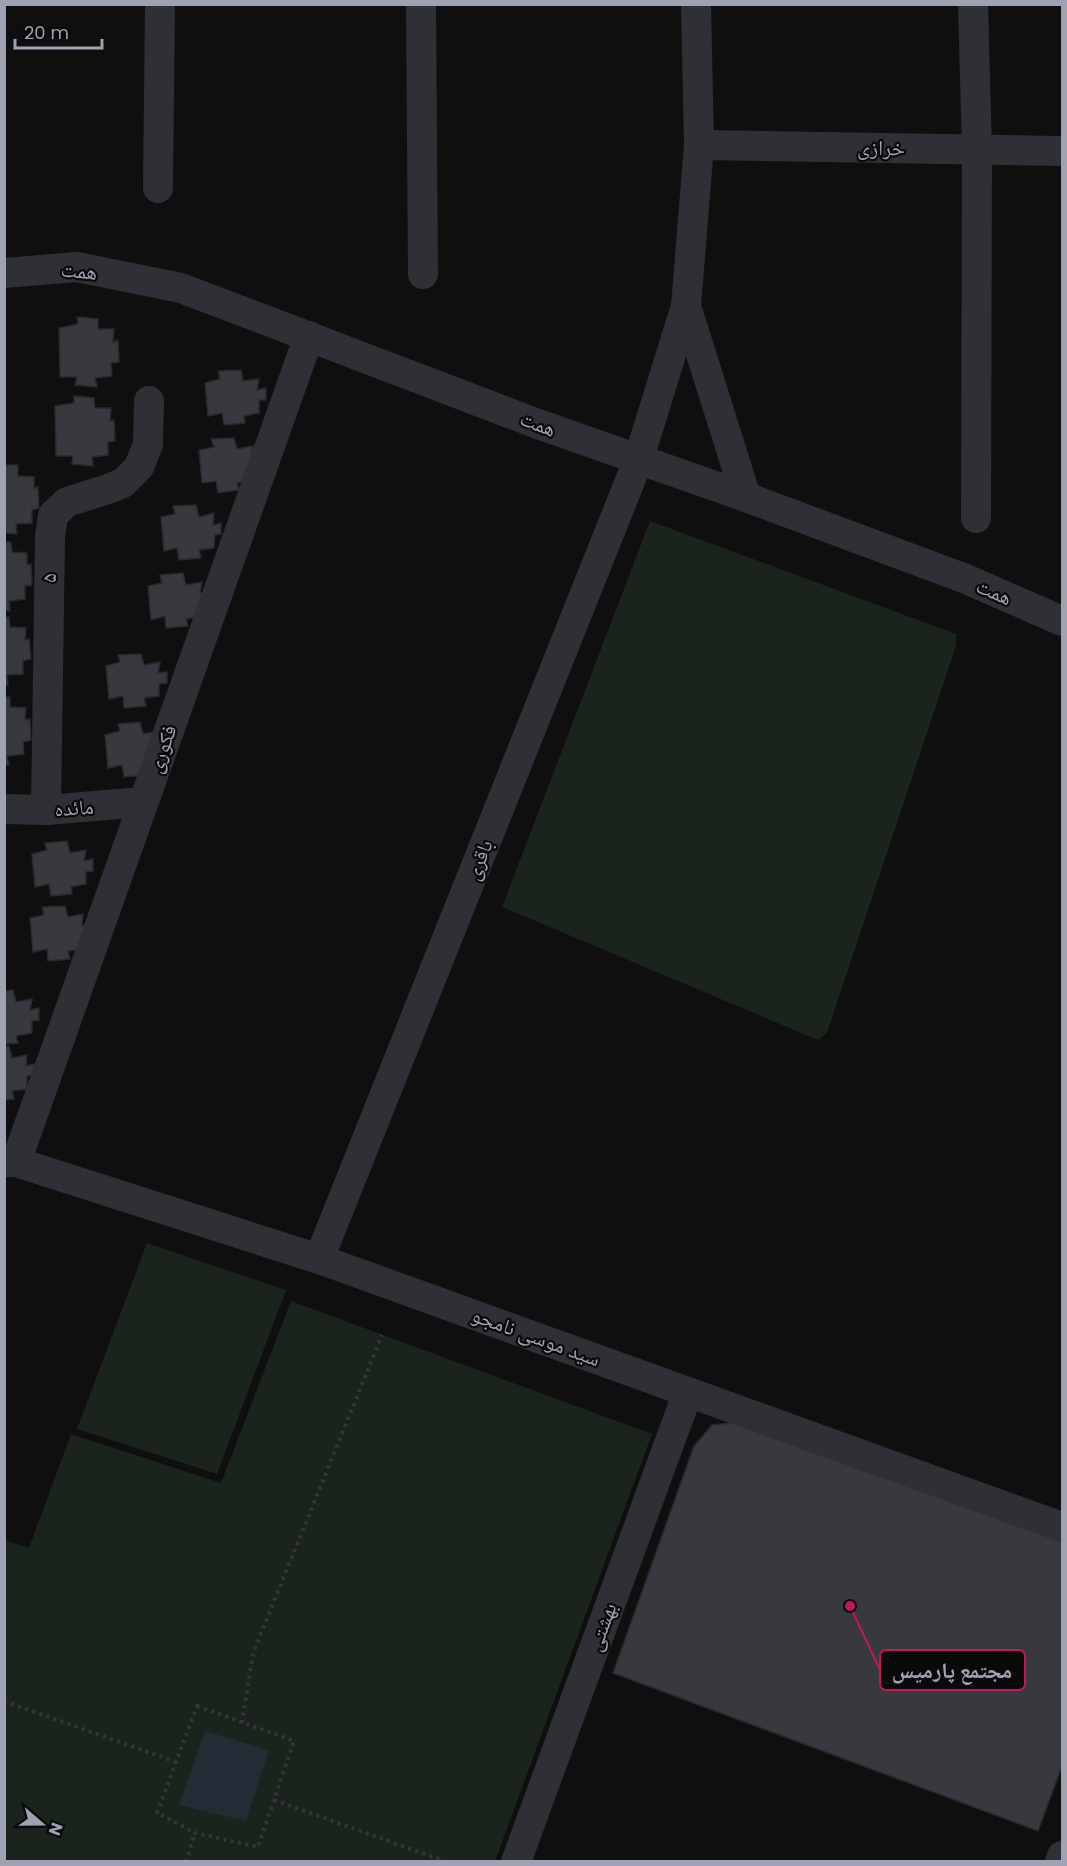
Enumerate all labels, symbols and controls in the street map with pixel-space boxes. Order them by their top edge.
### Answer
scale bar [15,12,102,50]
text: 20 m [24,20,69,45]
street label: خرازی [857,133,905,162]
street label: همت [60,254,98,287]
street label: همت [516,403,560,444]
street label: همت [972,571,1017,612]
street label: ۵ [34,573,63,583]
street label: فکوری [139,721,184,777]
street label: مائده [53,792,95,823]
street label: باقری [457,835,500,884]
street label: سید موسی نامجو [468,1300,604,1373]
street label: بهشتی [579,1599,624,1655]
callout: مجتمع پارمیس [880,1650,1025,1690]
text: مجتمع پارمیس [892,1655,1012,1686]
north arrow [12,1794,72,1854]
text: N [43,1819,68,1839]

